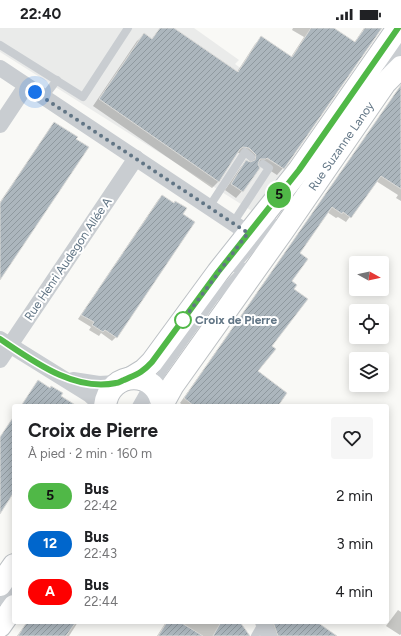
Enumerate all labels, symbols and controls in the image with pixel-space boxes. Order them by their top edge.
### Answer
text: 22:40 [20,5,61,23]
your location [25,82,45,102]
street label: Rue Suzanne Lanoy [306,98,377,193]
line badge: 5 [266,182,292,208]
text: 5 [275,186,283,203]
street label: Rue Henri Audegon Allée A [22,195,114,323]
north arrow [349,256,389,296]
map controls [349,256,389,392]
button: locate [349,304,389,344]
marker: Croix de Pierre [174,311,192,329]
place label: Croix de Pierre [195,313,277,327]
button: layers [349,352,389,392]
button: heart [331,417,373,459]
text: Croix de Pierre [28,419,158,442]
text: À pied · 2 min · 160 m [28,446,152,461]
text: Bus [84,480,109,498]
text: 5 [46,487,54,504]
text: 2 min [336,487,373,505]
text: 22:42 [84,498,117,513]
text: Bus [84,528,109,546]
text: 12 [43,535,57,552]
text: 3 min [337,535,373,553]
text: 22:43 [84,546,117,561]
text: Bus [84,576,109,594]
text: A [45,583,55,600]
text: 4 min [335,583,373,601]
text: 22:44 [84,594,118,609]

